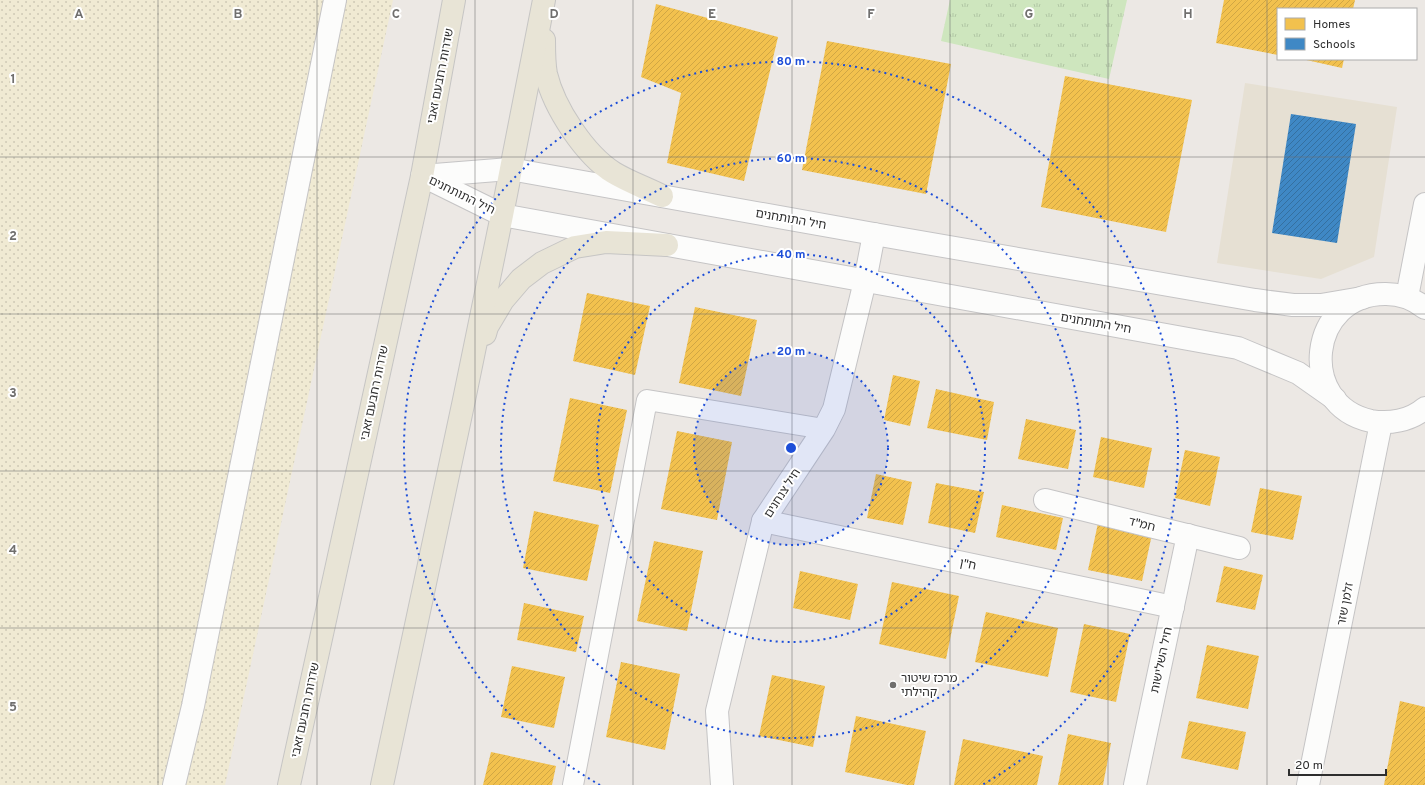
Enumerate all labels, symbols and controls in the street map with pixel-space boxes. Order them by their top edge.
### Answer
text: A [74,7,84,23]
text: B [234,7,243,23]
text: C [392,7,400,23]
text: D [549,7,559,23]
text: E [708,7,716,23]
text: F [867,7,875,23]
text: G [1025,7,1034,23]
text: H [1183,7,1193,23]
legend [1277,8,1417,60]
text: Homes [1313,17,1350,33]
street label: שדרות רחבעם זאבי [424,27,458,125]
text: Schools [1313,37,1355,53]
text: 80 m [777,54,805,70]
text: 1 [10,72,16,88]
text: 60 m [777,151,805,167]
street label: חיל התותחנים [426,173,497,219]
street label: חיל התותחנים [754,206,828,234]
text: 2 [9,229,17,245]
text: 40 m [776,247,806,263]
street label: חיל התותחנים [1059,310,1133,338]
street label: שדרות רחבעם זאבי [357,344,393,442]
text: 20 m [777,344,805,360]
text: 3 [9,386,17,402]
centre of rings [784,441,798,455]
street label: חיל צנחנים [761,466,805,521]
street label: חמ"ד [1127,514,1157,536]
text: 4 [9,543,17,559]
street label: ח"ן [958,555,978,575]
street label: זלמן שזר [1334,581,1358,627]
street label: חיל השלישות [1147,626,1177,695]
street label: שדרות רחבעם זאבי [288,661,324,759]
place label: מרכז שיטור קהילתי [901,671,958,701]
marker: מרכז שיטור קהילתי [888,680,898,690]
text: 5 [9,700,17,716]
scale bar [1289,751,1386,777]
text: 20 m [1295,758,1323,774]

